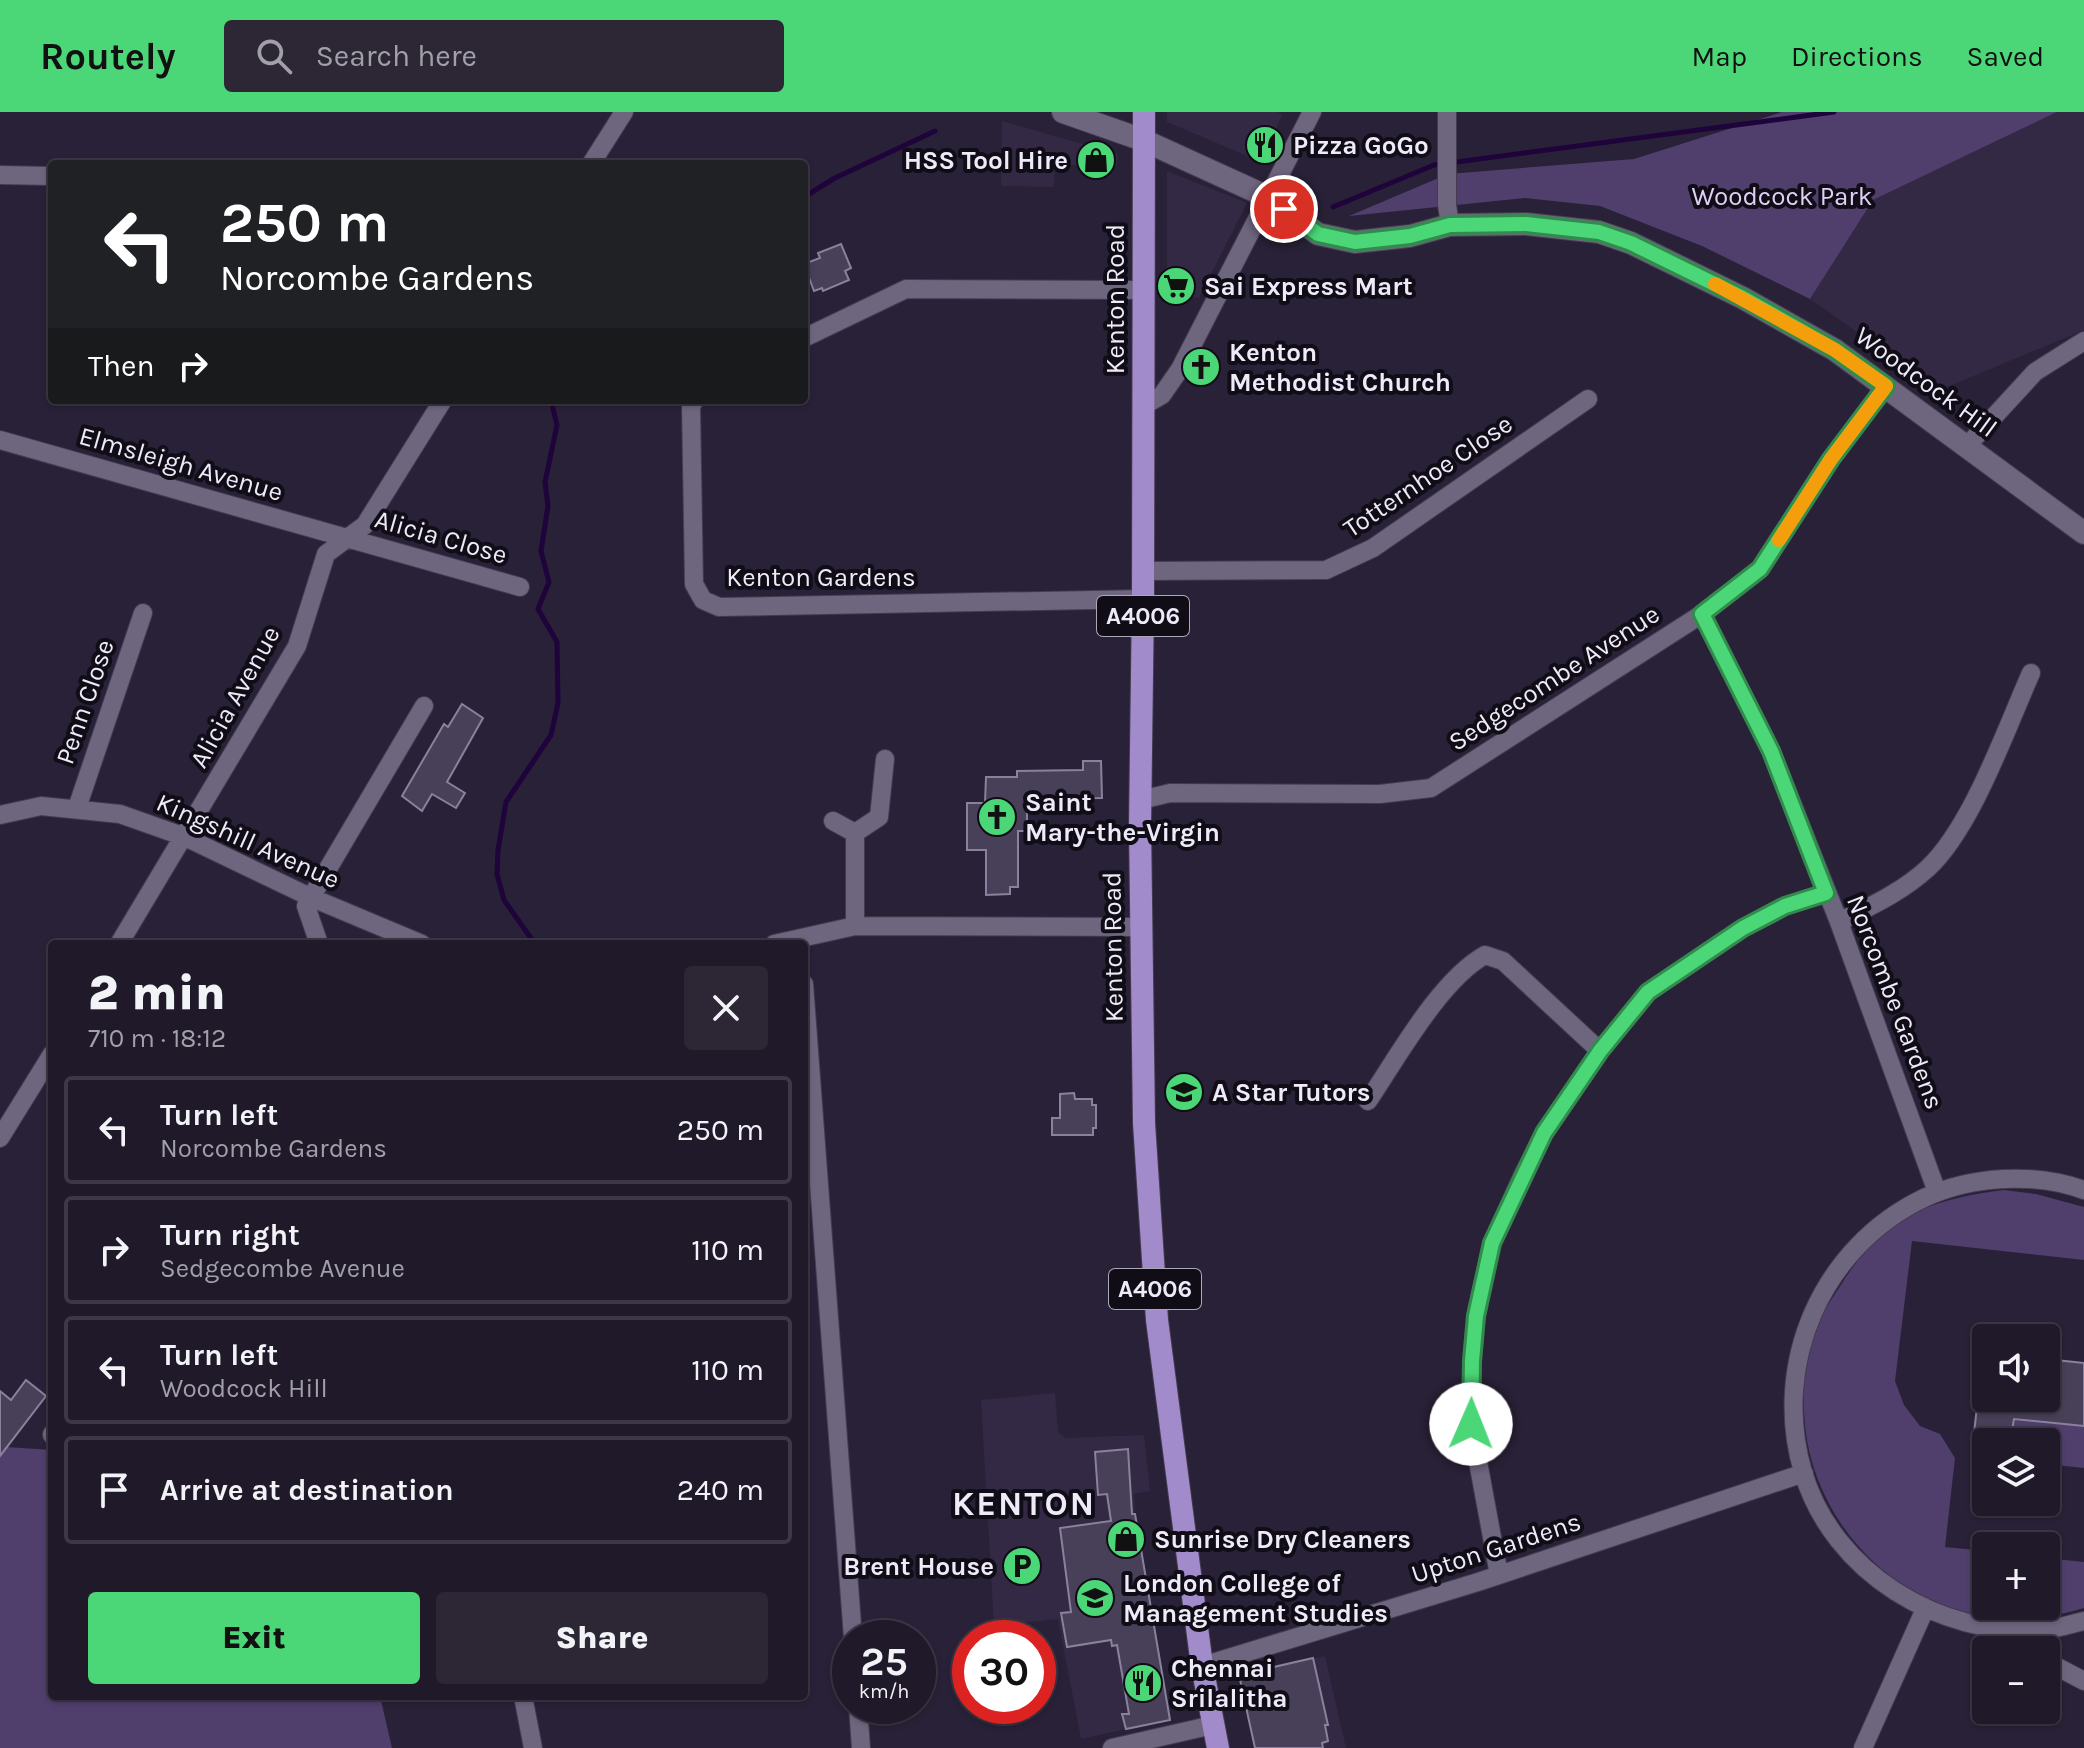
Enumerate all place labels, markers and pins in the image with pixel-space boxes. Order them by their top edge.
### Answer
restaurant icon: Pizza GoGo [1244,124,1286,166]
place label: Pizza GoGo [1293,130,1429,161]
shop icon: HSS Tool Hire [1075,139,1117,181]
place label: HSS Tool Hire [904,145,1068,176]
pin [1250,175,1318,243]
supermarket icon: Sai Express Mart [1155,265,1197,307]
place label: Sai Express Mart [1204,271,1413,302]
place label: Kenton Methodist Church [1229,337,1451,398]
church icon: Kenton Methodist Church [1180,346,1222,388]
place label: Saint Mary-the-Virgin [1025,787,1220,848]
church icon: Saint Mary-the-Virgin [976,796,1018,838]
school or university icon: A Star Tutors [1163,1071,1205,1113]
place label: A Star Tutors [1212,1077,1371,1108]
shop icon: Sunrise Dry Cleaners [1105,1518,1147,1560]
place label: Sunrise Dry Cleaners [1154,1524,1411,1555]
parking icon: Brent House [1001,1545,1043,1587]
place label: Brent House [843,1551,994,1582]
place label: London College of Management Studies [1123,1568,1388,1629]
school or university icon: London College of Management Studies [1074,1577,1116,1619]
place label: Chennai Srilalitha [1171,1653,1288,1714]
restaurant icon: Chennai Srilalitha [1122,1662,1164,1704]

